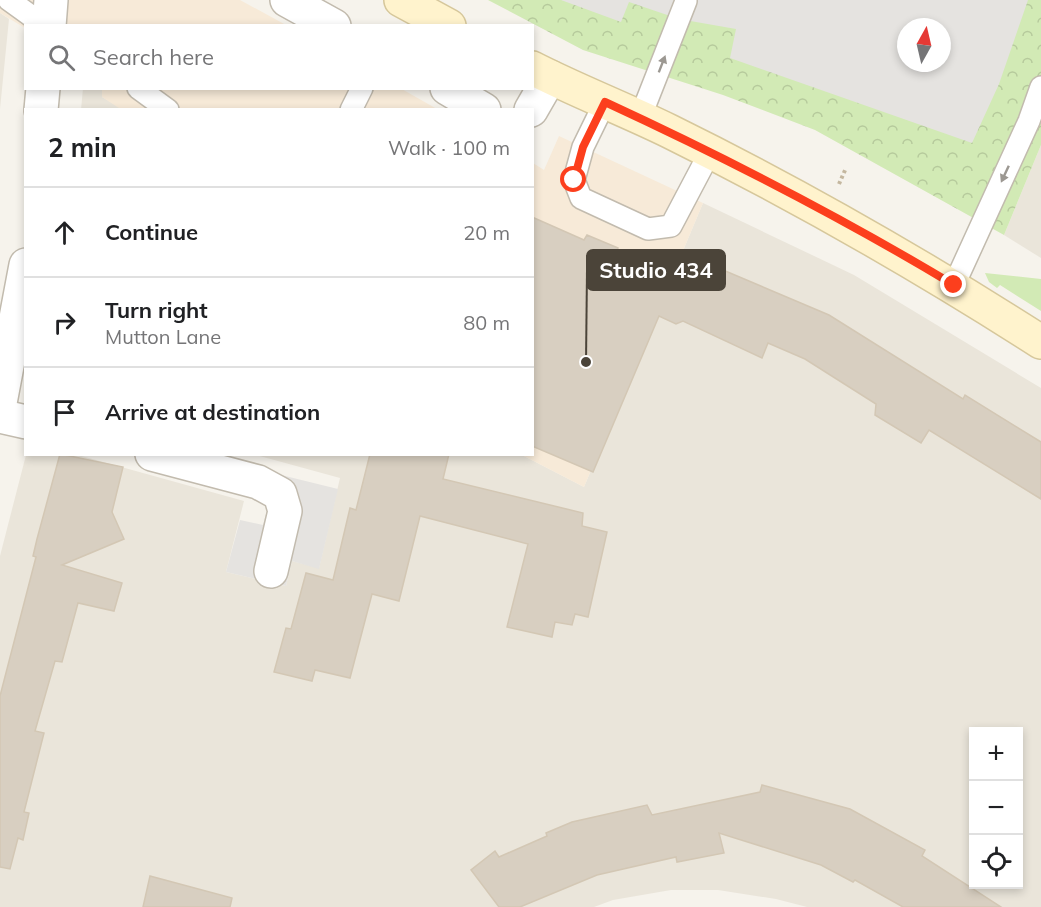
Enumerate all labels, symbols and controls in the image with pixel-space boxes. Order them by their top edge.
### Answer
north arrow [897,18,951,72]
search box [24,24,534,90]
icon: search [45,41,78,74]
text: Search here [93,43,214,71]
one-way arrow [657,54,667,72]
text: 2 min [48,131,117,164]
text: Walk · 100 m [388,135,510,160]
one-way arrow [1000,165,1009,182]
route start [560,166,586,192]
icon: ahead [48,216,81,249]
text: Continue [105,218,198,246]
text: 20 m [463,220,510,245]
callout: Studio 434 [587,250,725,290]
text: Studio 434 [599,256,713,284]
route end [940,271,966,297]
text: Turn right [105,296,208,324]
icon: right [48,306,81,339]
text: 80 m [463,310,510,335]
text: Mutton Lane [105,324,221,349]
icon: arrive [48,396,81,429]
text: Arrive at destination [105,398,320,426]
map controls [969,727,1023,889]
button: + [969,727,1023,781]
button: − [969,781,1023,835]
button: locate [969,835,1023,889]

